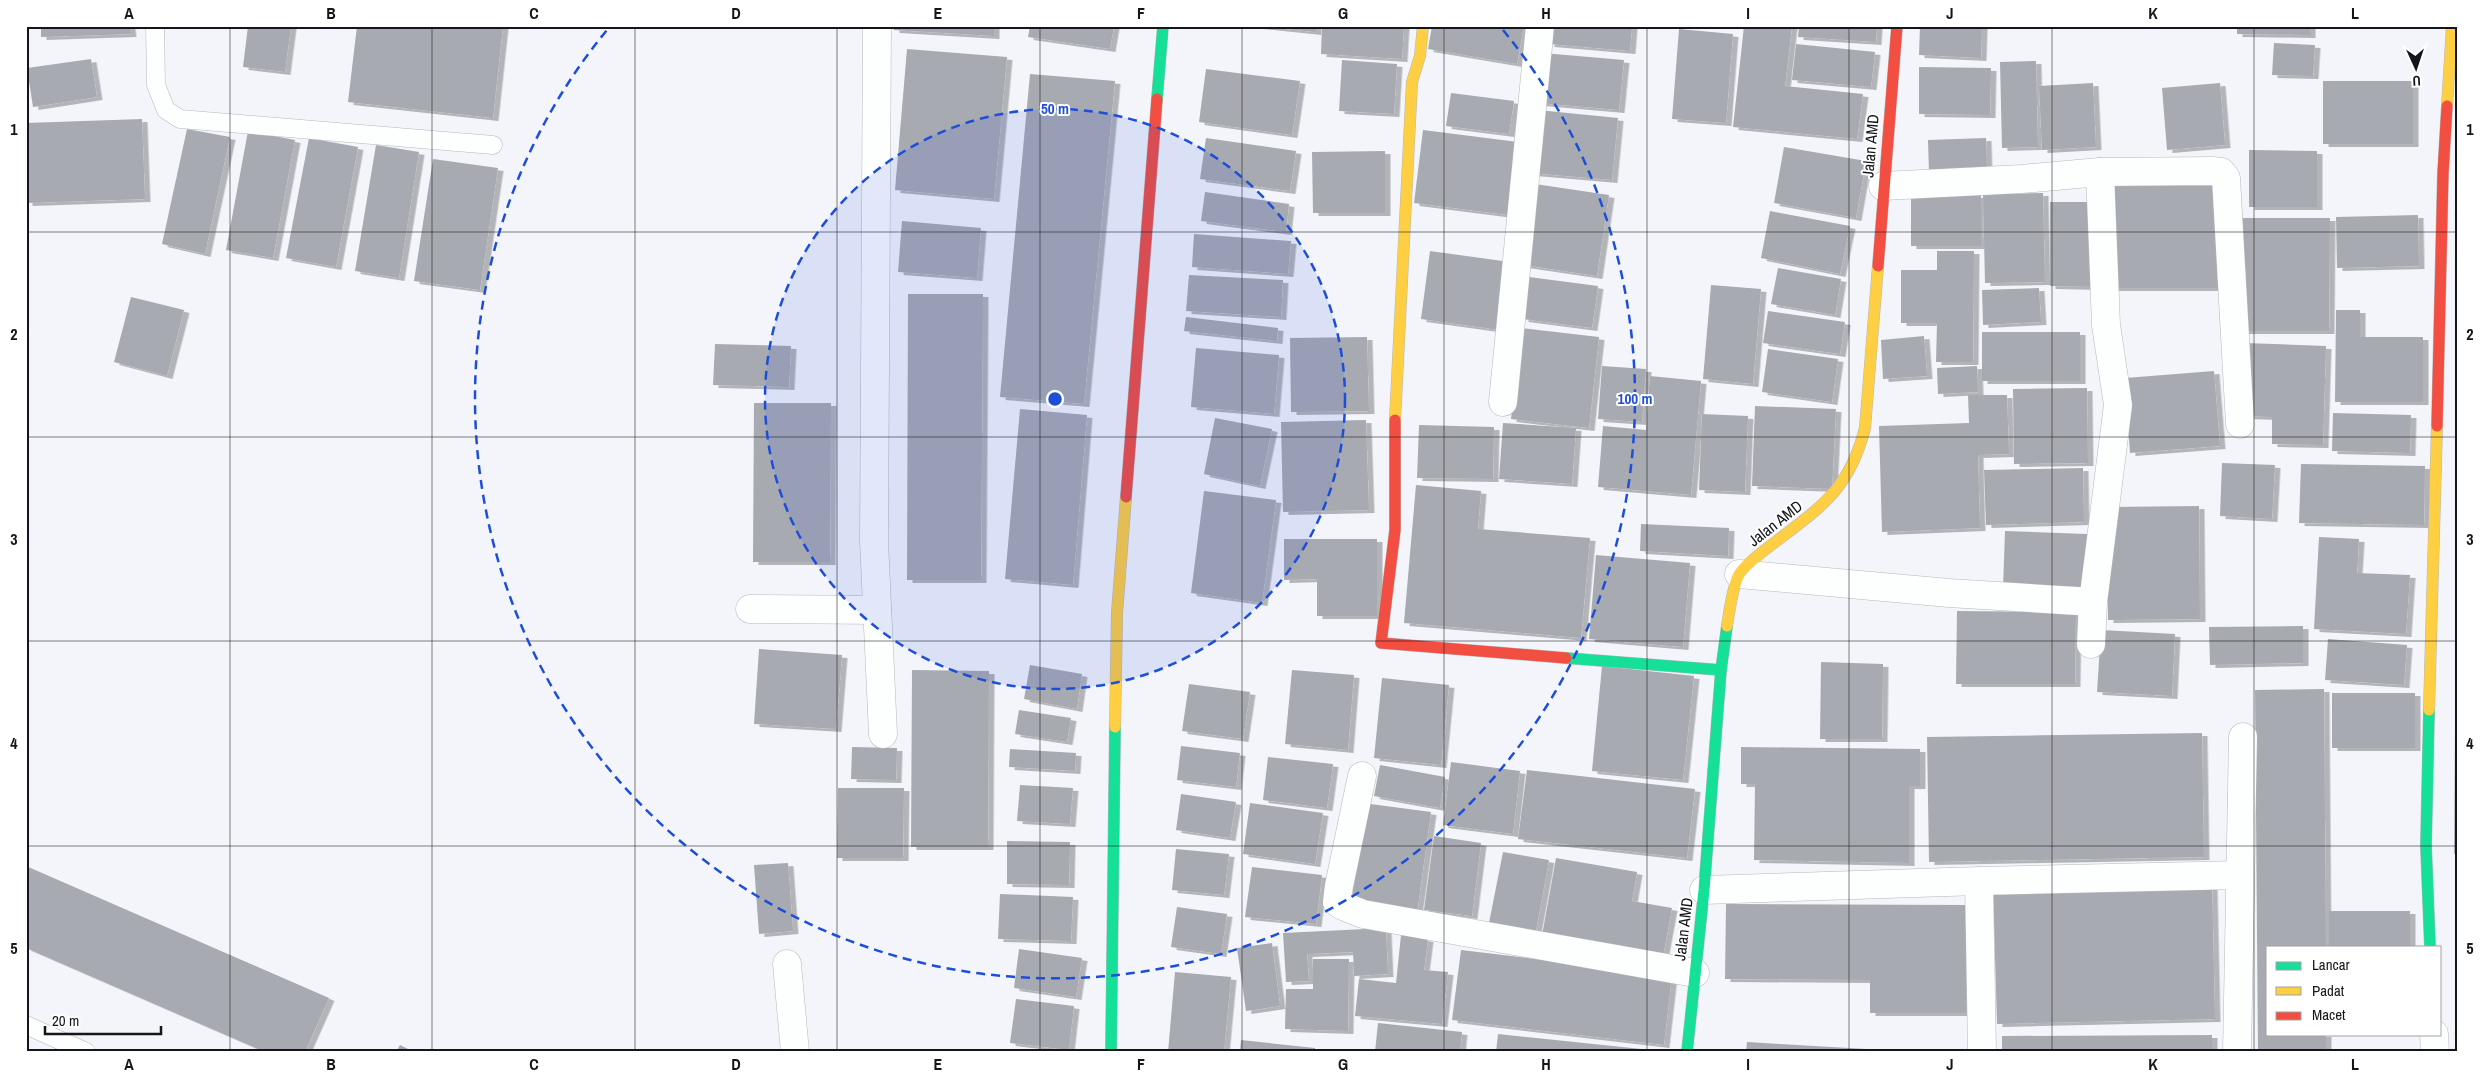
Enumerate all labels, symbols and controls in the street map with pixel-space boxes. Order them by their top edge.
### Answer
text: A [124,2,134,24]
text: B [326,2,336,24]
text: C [529,2,539,24]
text: D [731,2,741,24]
text: E [934,2,943,24]
text: F [1137,2,1145,24]
text: G [1338,2,1348,24]
text: H [1541,2,1551,24]
text: I [1746,2,1750,24]
text: J [1946,2,1954,24]
text: K [2148,2,2158,24]
text: L [2351,2,2359,24]
north arrow [2392,42,2442,92]
text: U [2412,72,2421,90]
text: 50 m [1041,98,1069,119]
street label: Jalan AMD [1856,113,1884,179]
text: 1 [10,118,18,140]
text: 1 [2466,118,2474,140]
text: 2 [10,323,18,345]
text: 2 [2466,323,2474,345]
text: 100 m [1618,388,1652,409]
centre of rings [1046,390,1064,408]
street label: Jalan AMD [1743,495,1807,551]
text: 3 [10,528,18,550]
text: 3 [2466,528,2474,550]
text: 4 [10,732,18,754]
text: 4 [2466,732,2474,754]
street label: Jalan AMD [1668,896,1698,962]
text: 5 [10,937,18,959]
text: 5 [2466,937,2474,959]
legend [2266,946,2442,1036]
text: Lancar [2312,954,2350,975]
text: Padat [2312,980,2345,1001]
scale bar [45,1003,161,1035]
text: Macet [2312,1004,2346,1025]
text: 20 m [52,1010,79,1031]
text: A [124,1053,134,1075]
text: B [326,1053,336,1075]
text: C [529,1053,539,1075]
text: D [731,1053,741,1075]
text: E [934,1053,943,1075]
text: F [1137,1053,1145,1075]
text: G [1338,1053,1348,1075]
text: H [1541,1053,1551,1075]
text: I [1746,1053,1750,1075]
text: J [1946,1053,1954,1075]
text: K [2148,1053,2158,1075]
text: L [2351,1053,2359,1075]

